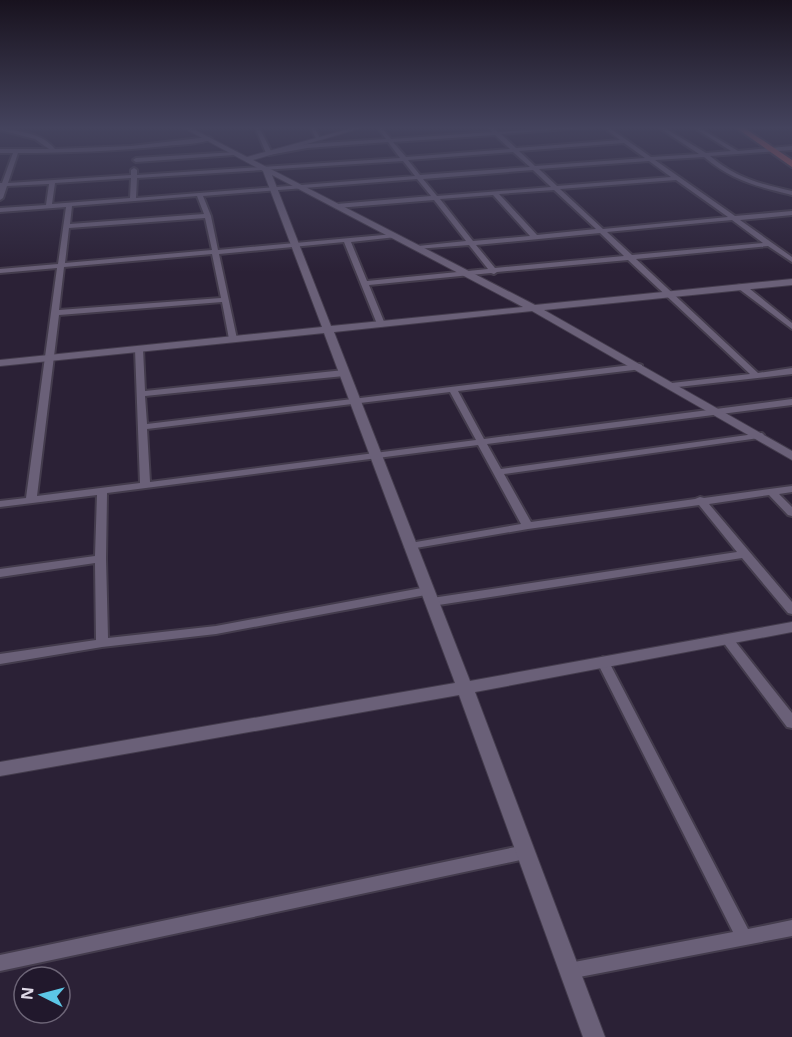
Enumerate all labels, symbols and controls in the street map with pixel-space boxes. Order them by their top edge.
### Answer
north arrow [12,965,72,1025]
text: N [15,986,39,1001]

